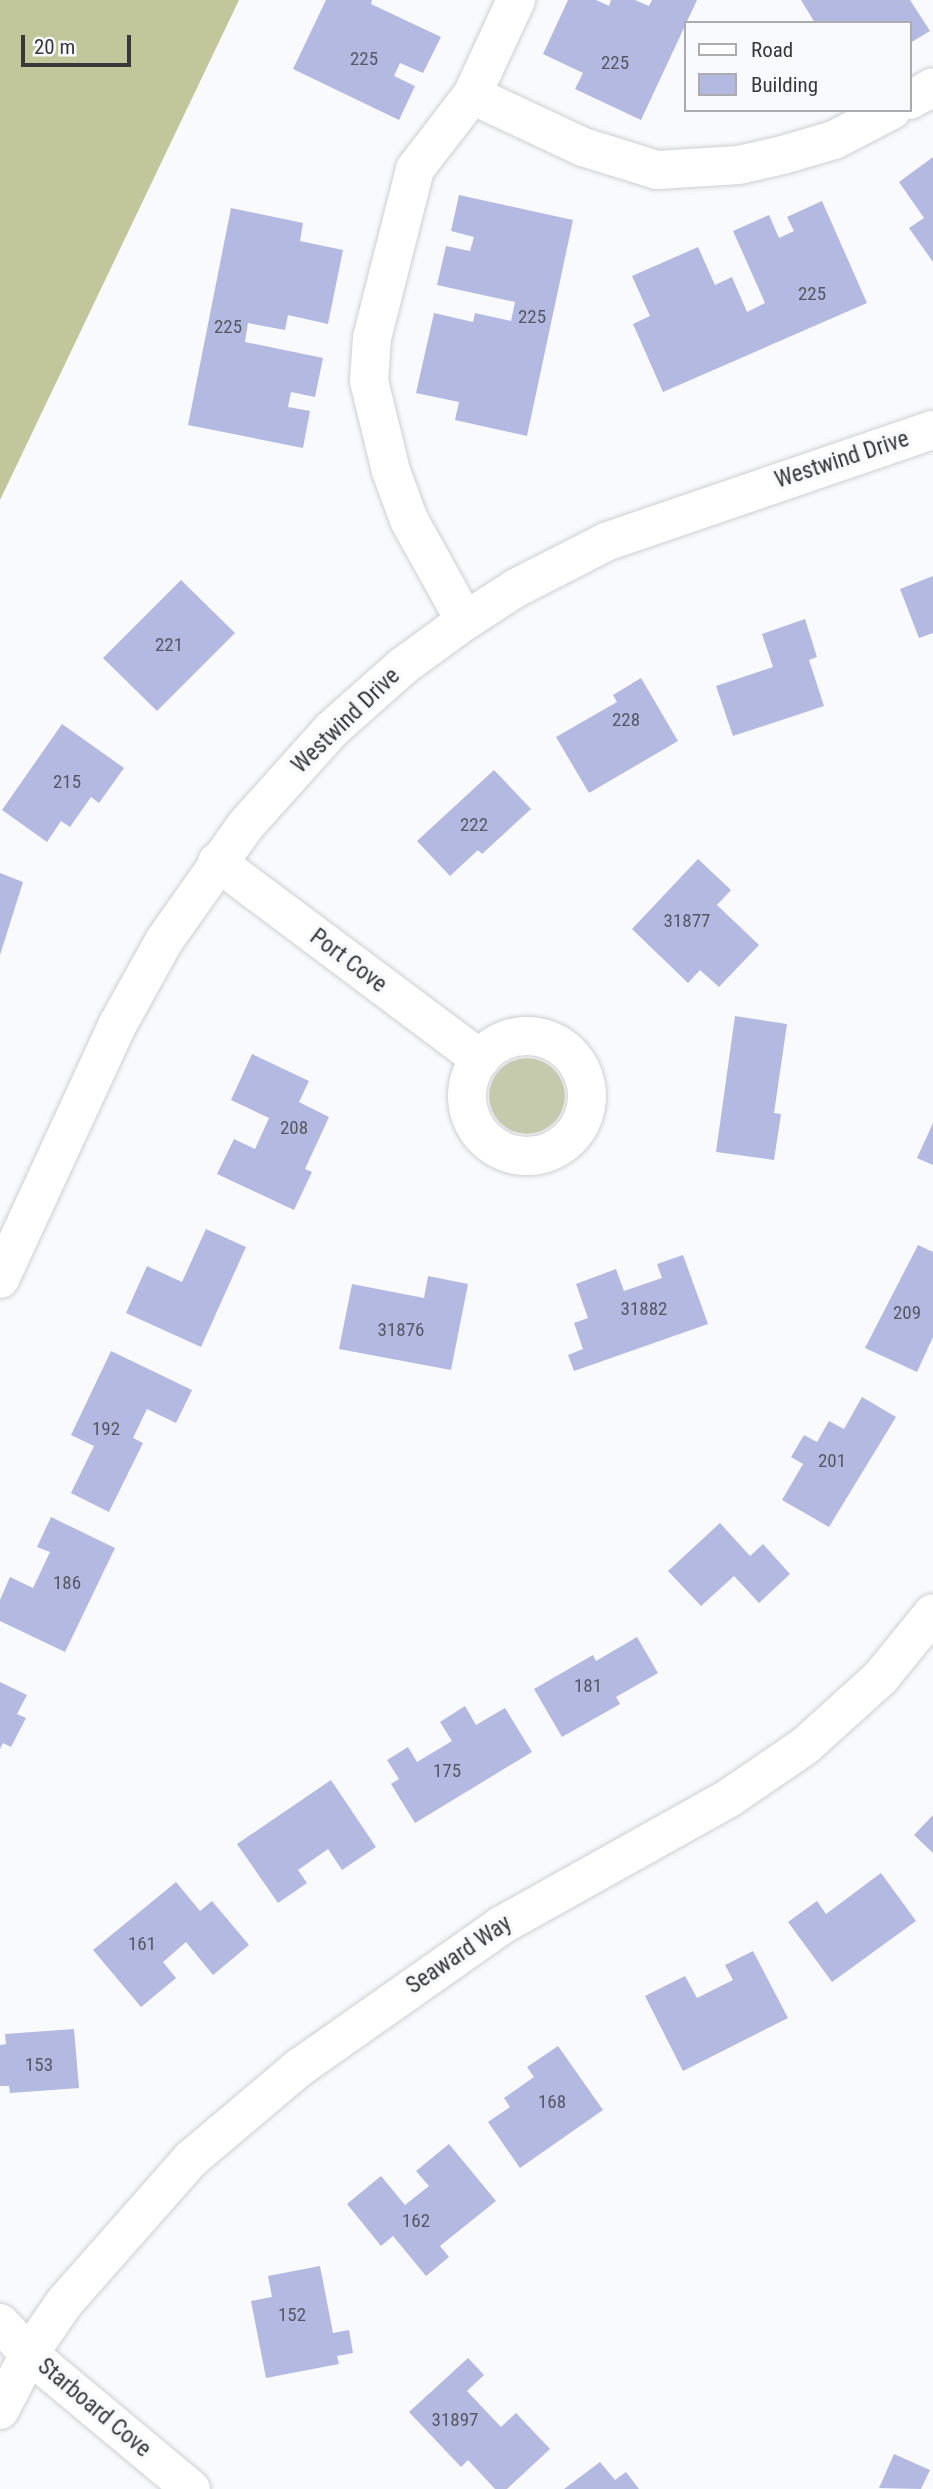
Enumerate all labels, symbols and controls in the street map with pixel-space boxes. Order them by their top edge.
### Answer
scale bar [24,21,135,65]
legend [684,21,912,112]
text: 20 m [34,35,75,59]
text: Road [751,38,793,62]
house number: 225 [350,48,378,70]
house number: 225 [601,52,629,74]
text: Building [751,73,818,97]
house number: 225 [798,283,826,305]
house number: 225 [518,306,546,328]
house number: 225 [214,316,242,338]
street label: Westwind Drive [772,425,912,495]
house number: 221 [155,634,183,656]
street label: Westwind Drive [286,663,406,779]
house number: 228 [612,709,640,731]
house number: 215 [53,771,81,793]
house number: 222 [460,814,488,836]
house number: 31877 [664,910,710,932]
street label: Port Cove [304,923,392,999]
house number: 208 [280,1117,308,1139]
house number: 31882 [621,1298,667,1320]
house number: 209 [893,1302,921,1324]
house number: 31876 [378,1319,424,1341]
house number: 192 [92,1418,120,1440]
house number: 201 [818,1450,846,1472]
house number: 186 [53,1572,81,1594]
house number: 181 [574,1675,602,1697]
house number: 175 [433,1760,461,1782]
street label: Seaward Way [401,1910,517,2000]
house number: 161 [128,1933,156,1955]
house number: 153 [25,2054,53,2076]
house number: 168 [538,2091,566,2113]
house number: 162 [402,2210,430,2232]
house number: 152 [278,2304,306,2326]
street label: Starboard Cove [32,2353,156,2463]
house number: 31897 [432,2409,478,2431]

